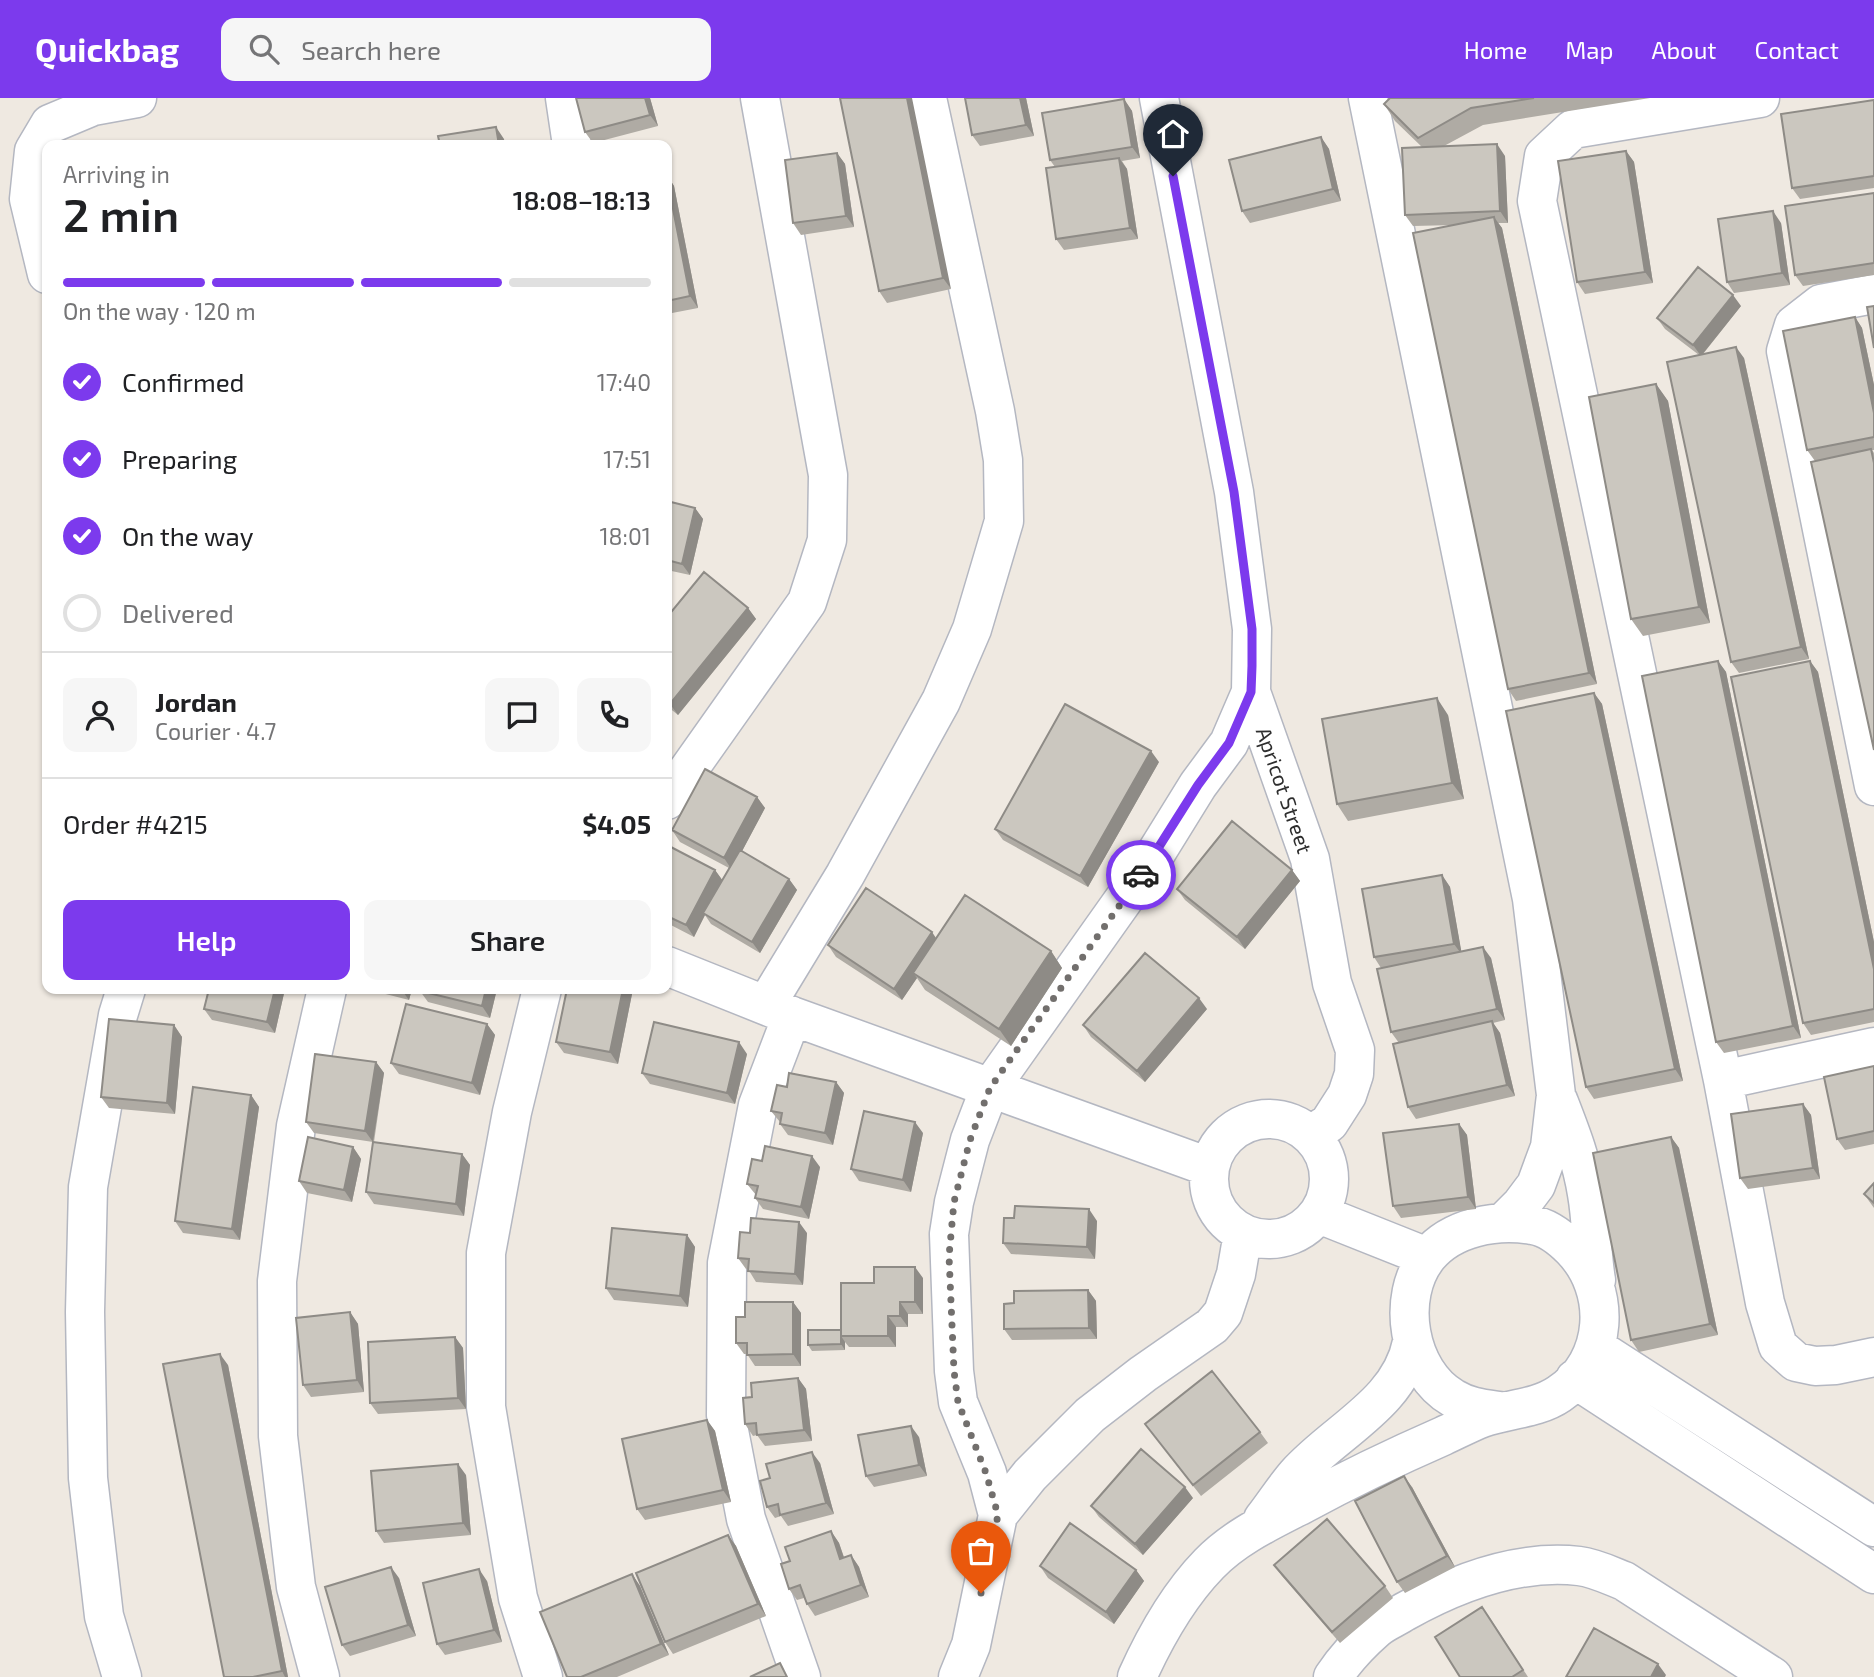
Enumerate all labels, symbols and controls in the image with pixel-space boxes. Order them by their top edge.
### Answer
search box [221,18,711,81]
text: Quickbag [35,29,179,69]
icon: search [245,30,283,68]
text: Search here [301,34,441,65]
text: Home [1464,35,1527,64]
text: Map [1565,35,1613,64]
text: About [1651,35,1717,64]
text: Contact [1755,35,1839,64]
pin [1143,104,1203,176]
icon: home [1154,115,1192,153]
text: Arriving in [63,160,170,188]
text: 18:08–18:13 [513,184,651,215]
text: 2 min [63,186,179,241]
text: On the way · 120 m [63,297,256,325]
icon: check [63,363,101,401]
text: Confirmed [122,366,245,397]
text: 17:40 [597,368,651,396]
icon: check [63,440,101,478]
text: Preparing [122,443,237,474]
text: 17:51 [603,445,651,473]
icon: check [63,517,101,555]
text: On the way [122,520,253,551]
text: 18:01 [599,522,651,550]
text: Delivered [122,597,234,628]
button: person [63,678,137,752]
button: chat [485,678,559,752]
button: phone [577,678,651,752]
text: Jordan [155,686,237,717]
text: Courier · 4.7 [155,717,276,745]
street label: Apricot Street [1252,724,1318,856]
text: Order #4215 [63,808,208,839]
text: $4.05 [582,808,651,839]
courier [1106,840,1176,910]
icon: car [1122,856,1160,894]
button: Help [63,900,350,980]
button: Share [364,900,651,980]
pin [951,1521,1011,1593]
icon: bag [962,1532,1000,1570]

